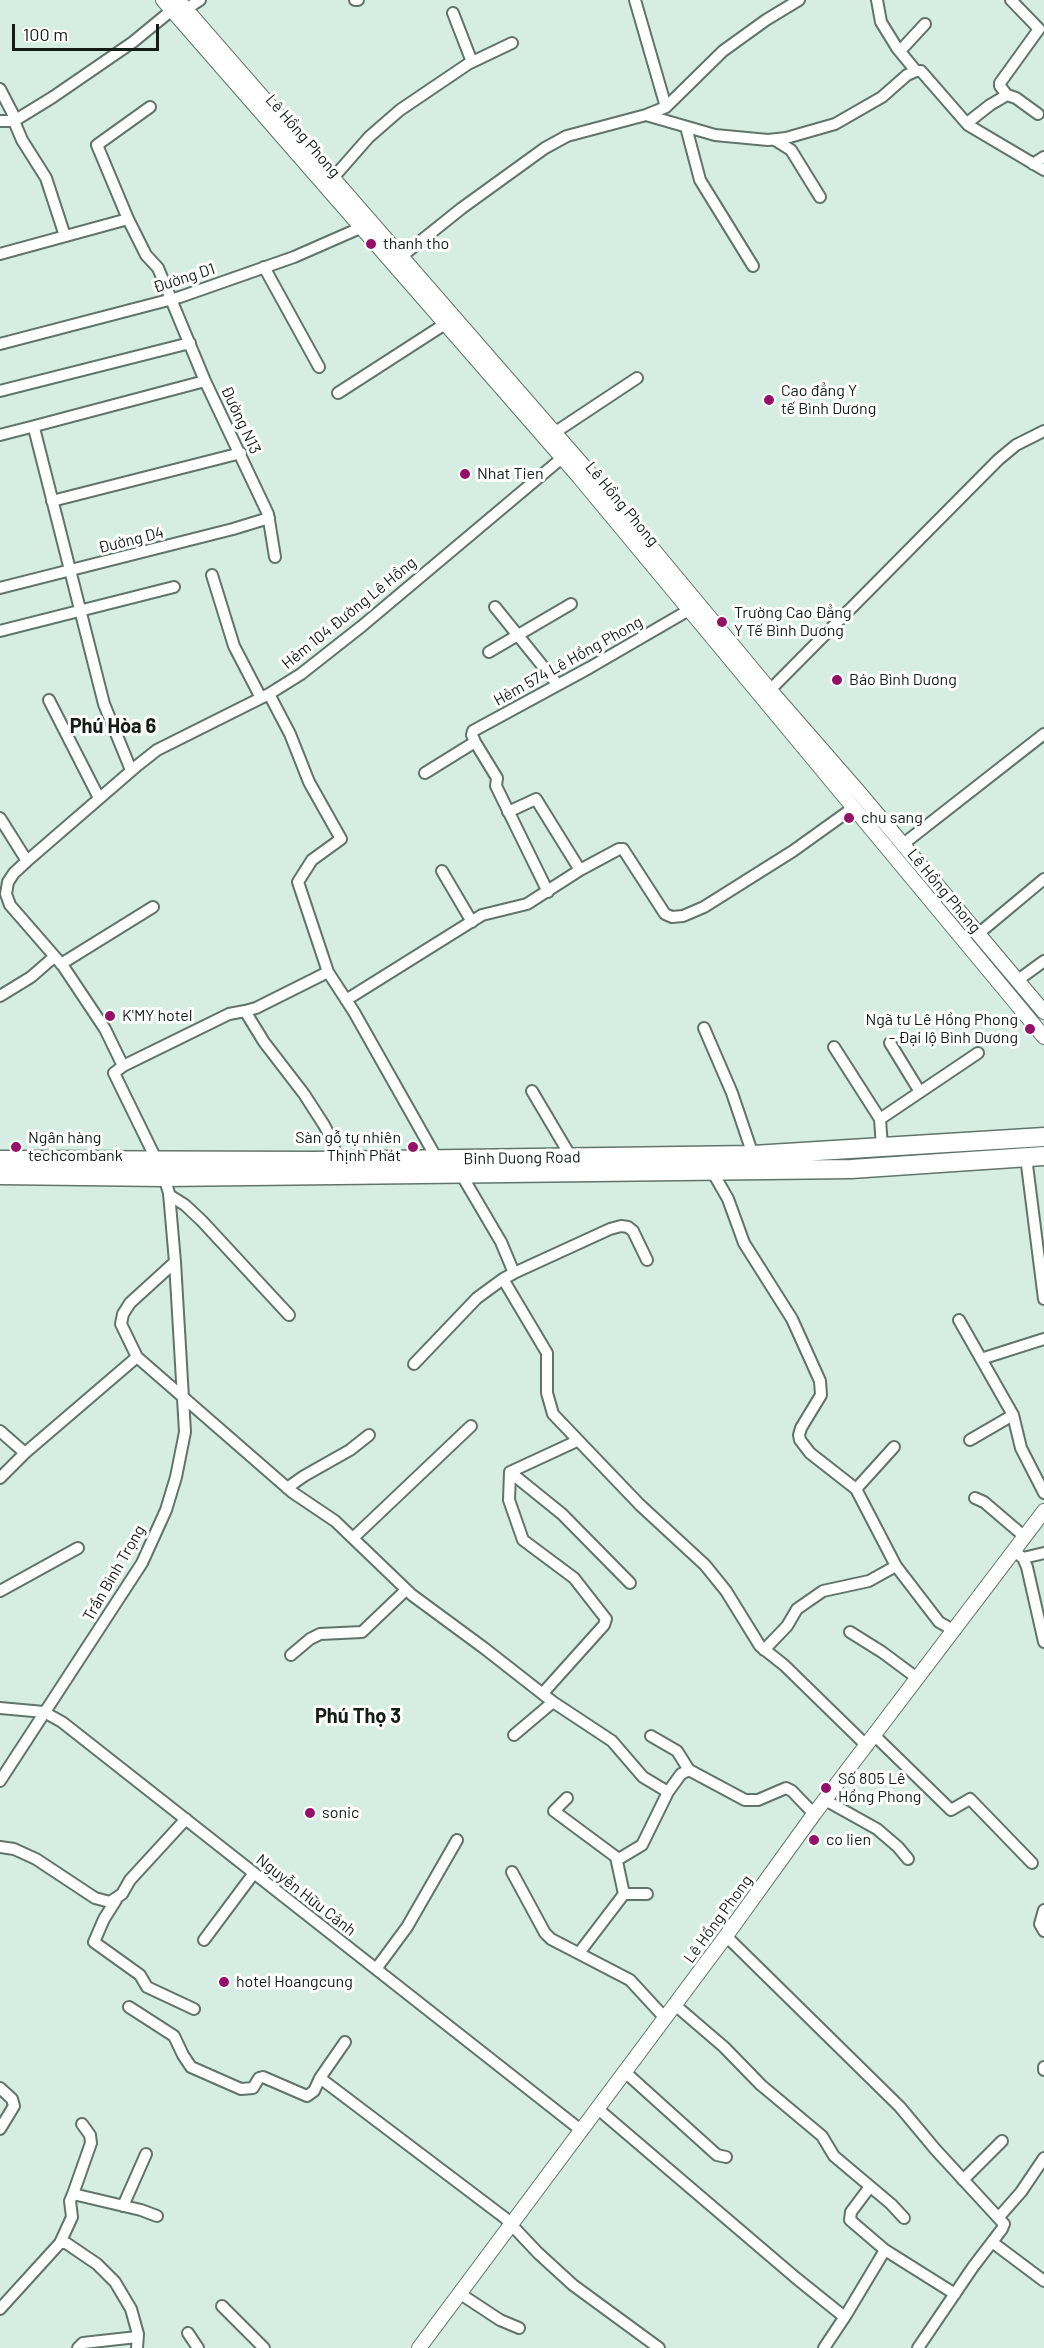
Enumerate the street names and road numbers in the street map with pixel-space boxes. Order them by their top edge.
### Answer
street label: Lê Hồng Phong [262,90,344,182]
street label: Đường D1 [151,259,217,297]
street label: Đường N13 [217,383,265,457]
street label: Lê Hồng Phong [581,458,663,550]
street label: Đường D4 [96,523,166,557]
street label: Hẻm 104 Đường Lê Hồng [278,553,420,673]
street label: Hẻm 574 Lê Hồng Phong [490,612,646,710]
street label: Lê Hồng Phong [903,845,985,937]
street label: Binh Duong Road [463,1147,581,1169]
street label: Trần Bình Trọng [79,1522,149,1624]
street label: Nguyễn Hữu Cảnh [252,1850,360,1940]
street label: Lê Hồng Phong [680,1871,756,1967]

